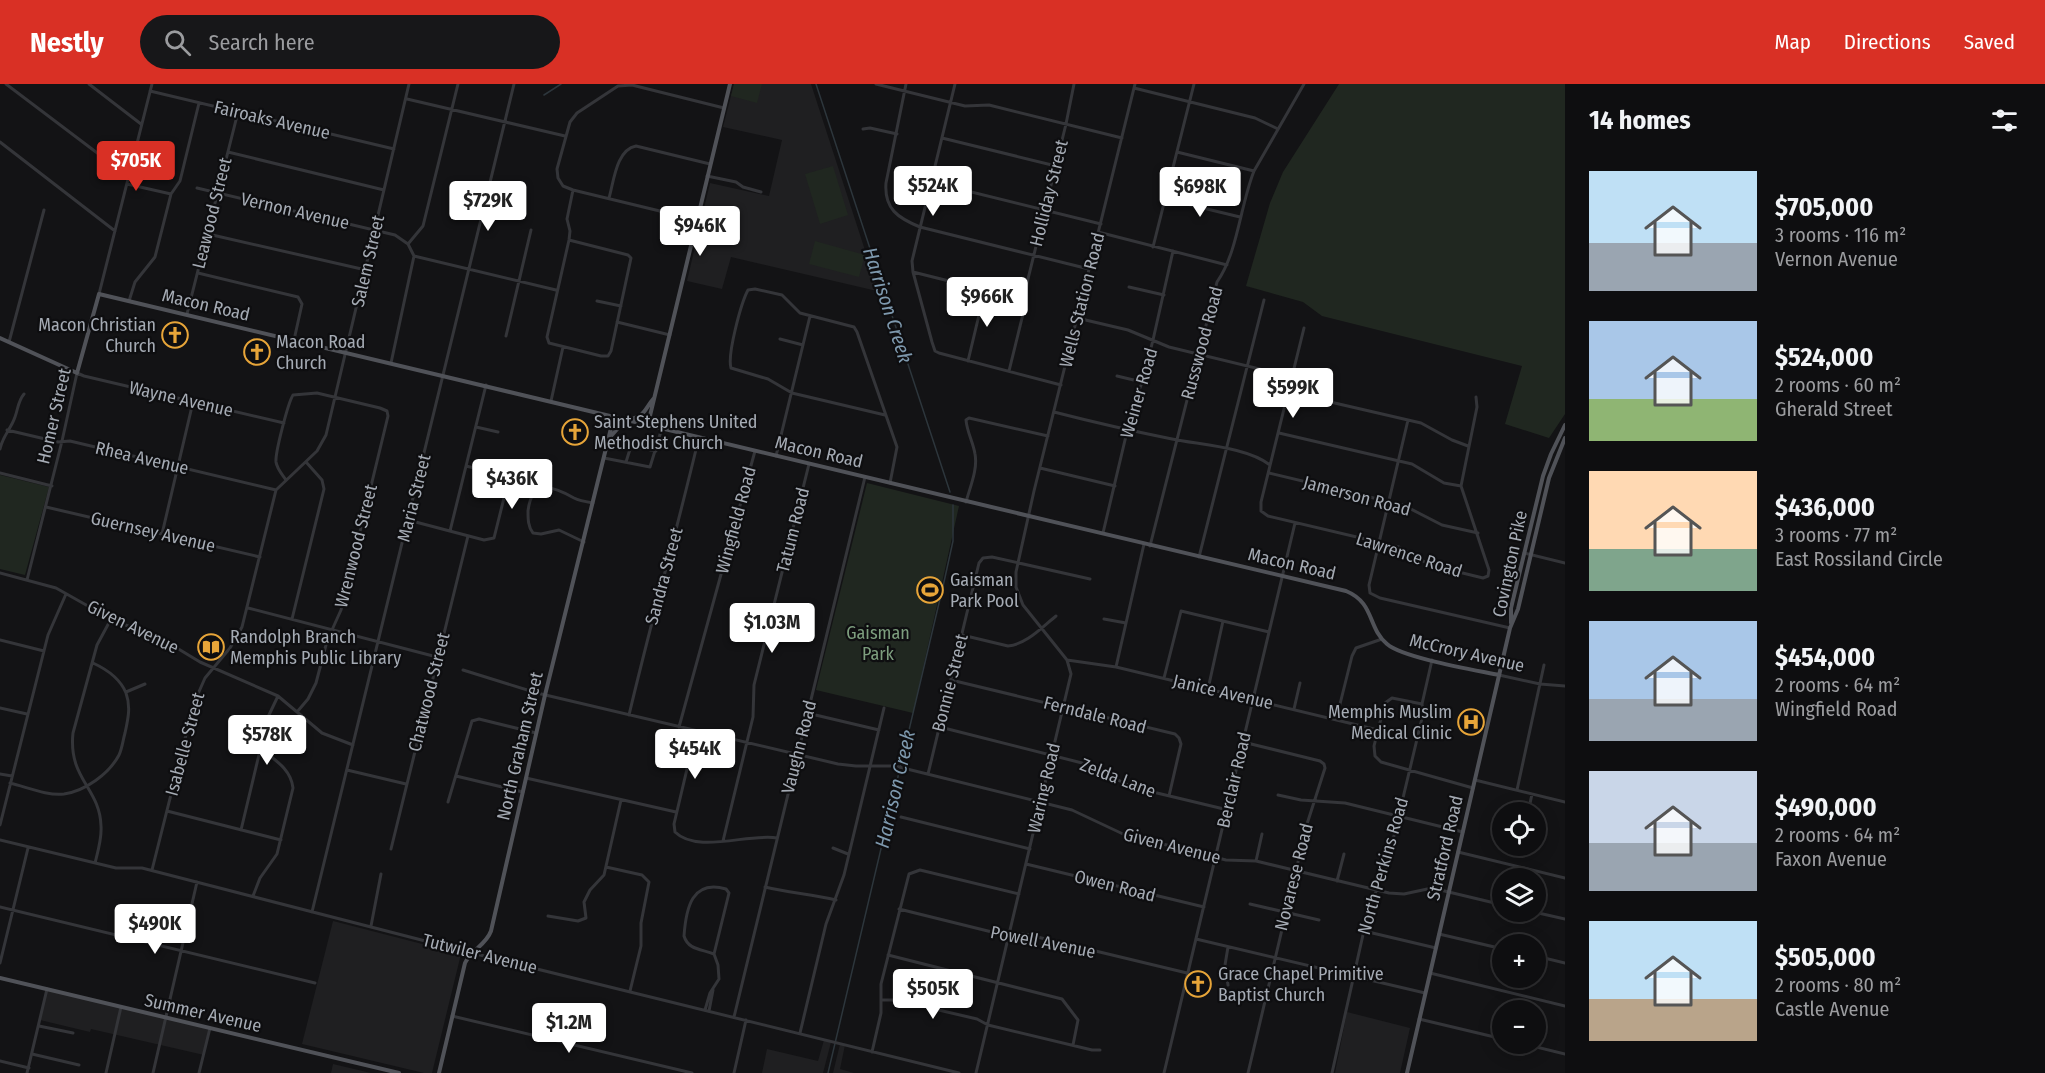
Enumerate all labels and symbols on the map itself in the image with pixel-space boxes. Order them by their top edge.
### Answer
street label: Fairoaks Avenue [212,96,332,144]
street label: Holliday Street [1025,137,1073,249]
pin: $705K [94,141,178,192]
street label: Leawood Street [188,155,236,271]
pin: $524K [891,166,975,217]
pin: $698K [1158,167,1242,218]
pin: $729K [446,181,530,232]
street label: Vernon Avenue [239,188,351,234]
pin: $946K [658,206,742,257]
street label: Salem Street [347,213,389,309]
street label: Wells Station Road [1055,230,1109,370]
water label: Harrison Creek [858,244,918,366]
pin: $966K [945,277,1029,328]
street label: Macon Road [160,284,252,326]
street label: Russwood Road [1176,284,1228,402]
place label: Macon Christian Church [38,314,156,357]
church icon: Macon Christian Church [160,320,190,350]
place label: Macon Road Church [276,331,365,374]
church icon: Macon Road Church [242,337,272,367]
street label: Weiner Road [1116,345,1162,441]
street label: Homer Street [32,366,76,466]
pin: $599K [1251,368,1335,419]
street label: Wayne Avenue [127,376,235,422]
place label: Saint Stephens United Methodist Church [594,411,757,454]
church icon: Saint Stephens United Methodist Church [560,417,590,447]
street label: Macon Road [773,431,865,473]
street label: Rhea Avenue [93,437,191,479]
street label: Maria Street [392,452,436,544]
pin: $436K [470,459,554,510]
street label: Wingfield Road [711,464,761,576]
street label: Jamerson Road [1301,471,1413,521]
street label: Wrenwood Street [330,482,382,610]
street label: Tatum Road [772,485,814,575]
street label: Guernsey Avenue [89,507,218,557]
street label: Covington Pike [1488,509,1532,619]
street label: Sandra Street [640,525,688,627]
street label: Lawrence Road [1353,527,1465,583]
street label: Macon Road [1246,543,1338,585]
place label: Gaisman Park Pool [950,569,1019,612]
sports icon: Gaisman Park Pool [915,575,945,605]
street label: Given Avenue [83,595,183,659]
pin: $1.03M [723,603,821,654]
park label: Gaisman Park [846,622,910,665]
place label: Randolph Branch Memphis Public Library [230,626,401,669]
street label: McCrory Avenue [1407,629,1527,677]
street label: Chatwood Street [404,630,454,754]
library icon: Randolph Branch Memphis Public Library [196,632,226,662]
street label: Bonnie Street [927,632,973,734]
street label: North Graham Street [492,669,548,822]
street label: Janice Avenue [1171,670,1275,714]
street label: Isabelle Street [161,690,209,798]
street label: Ferndale Road [1041,692,1149,738]
street label: Vaughn Road [777,698,821,796]
place label: Memphis Muslim Medical Clinic [1328,701,1452,744]
hospital icon: Memphis Muslim Medical Clinic [1456,707,1486,737]
pin: $578K [225,715,309,766]
water label: Harrison Creek [870,728,920,850]
pin: $454K [653,729,737,780]
street label: Berclair Road [1212,730,1256,830]
street label: Waring Road [1023,741,1065,835]
street label: Zelda Lane [1077,754,1159,803]
street label: Stratford Road [1422,793,1468,903]
street label: North Perkins Road [1353,795,1413,937]
street label: Novarese Road [1270,821,1318,933]
street label: Given Avenue [1121,823,1223,869]
street label: Owen Road [1072,865,1158,907]
pin: $490K [113,904,197,955]
street label: Powell Avenue [988,921,1098,963]
street label: Tutwiler Avenue [420,929,540,979]
place label: Grace Chapel Primitive Baptist Church [1218,963,1384,1006]
pin: $505K [891,969,975,1020]
church icon: Grace Chapel Primitive Baptist Church [1183,969,1213,999]
street label: Summer Avenue [142,989,264,1037]
pin: $1.2M [527,1003,611,1054]

